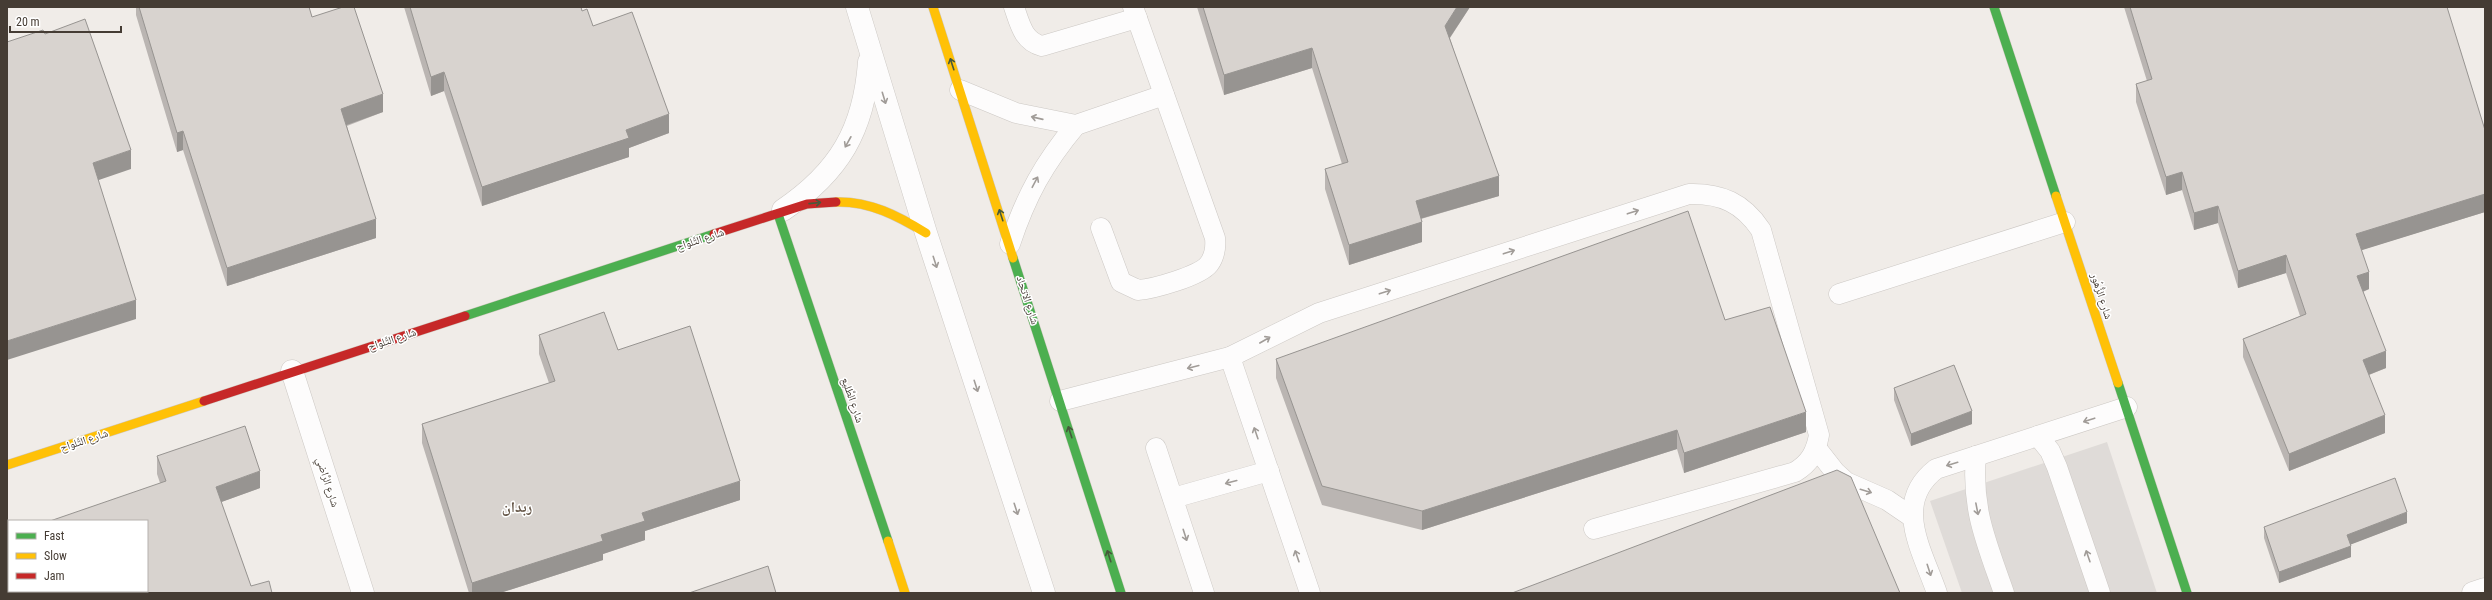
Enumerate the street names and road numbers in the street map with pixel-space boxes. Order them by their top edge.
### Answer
street label: شارع التِّلواح [674,226,726,253]
street label: شارع الزُّهُور [2088,270,2116,321]
street label: شارع الاتحاد [1014,274,1041,326]
street label: شارع التِّلواح [366,326,418,353]
street label: شارع الطَّليع [839,376,866,425]
street label: شارع التِّلواح [58,427,110,454]
street label: شارع الرَّاضي [312,456,342,509]

